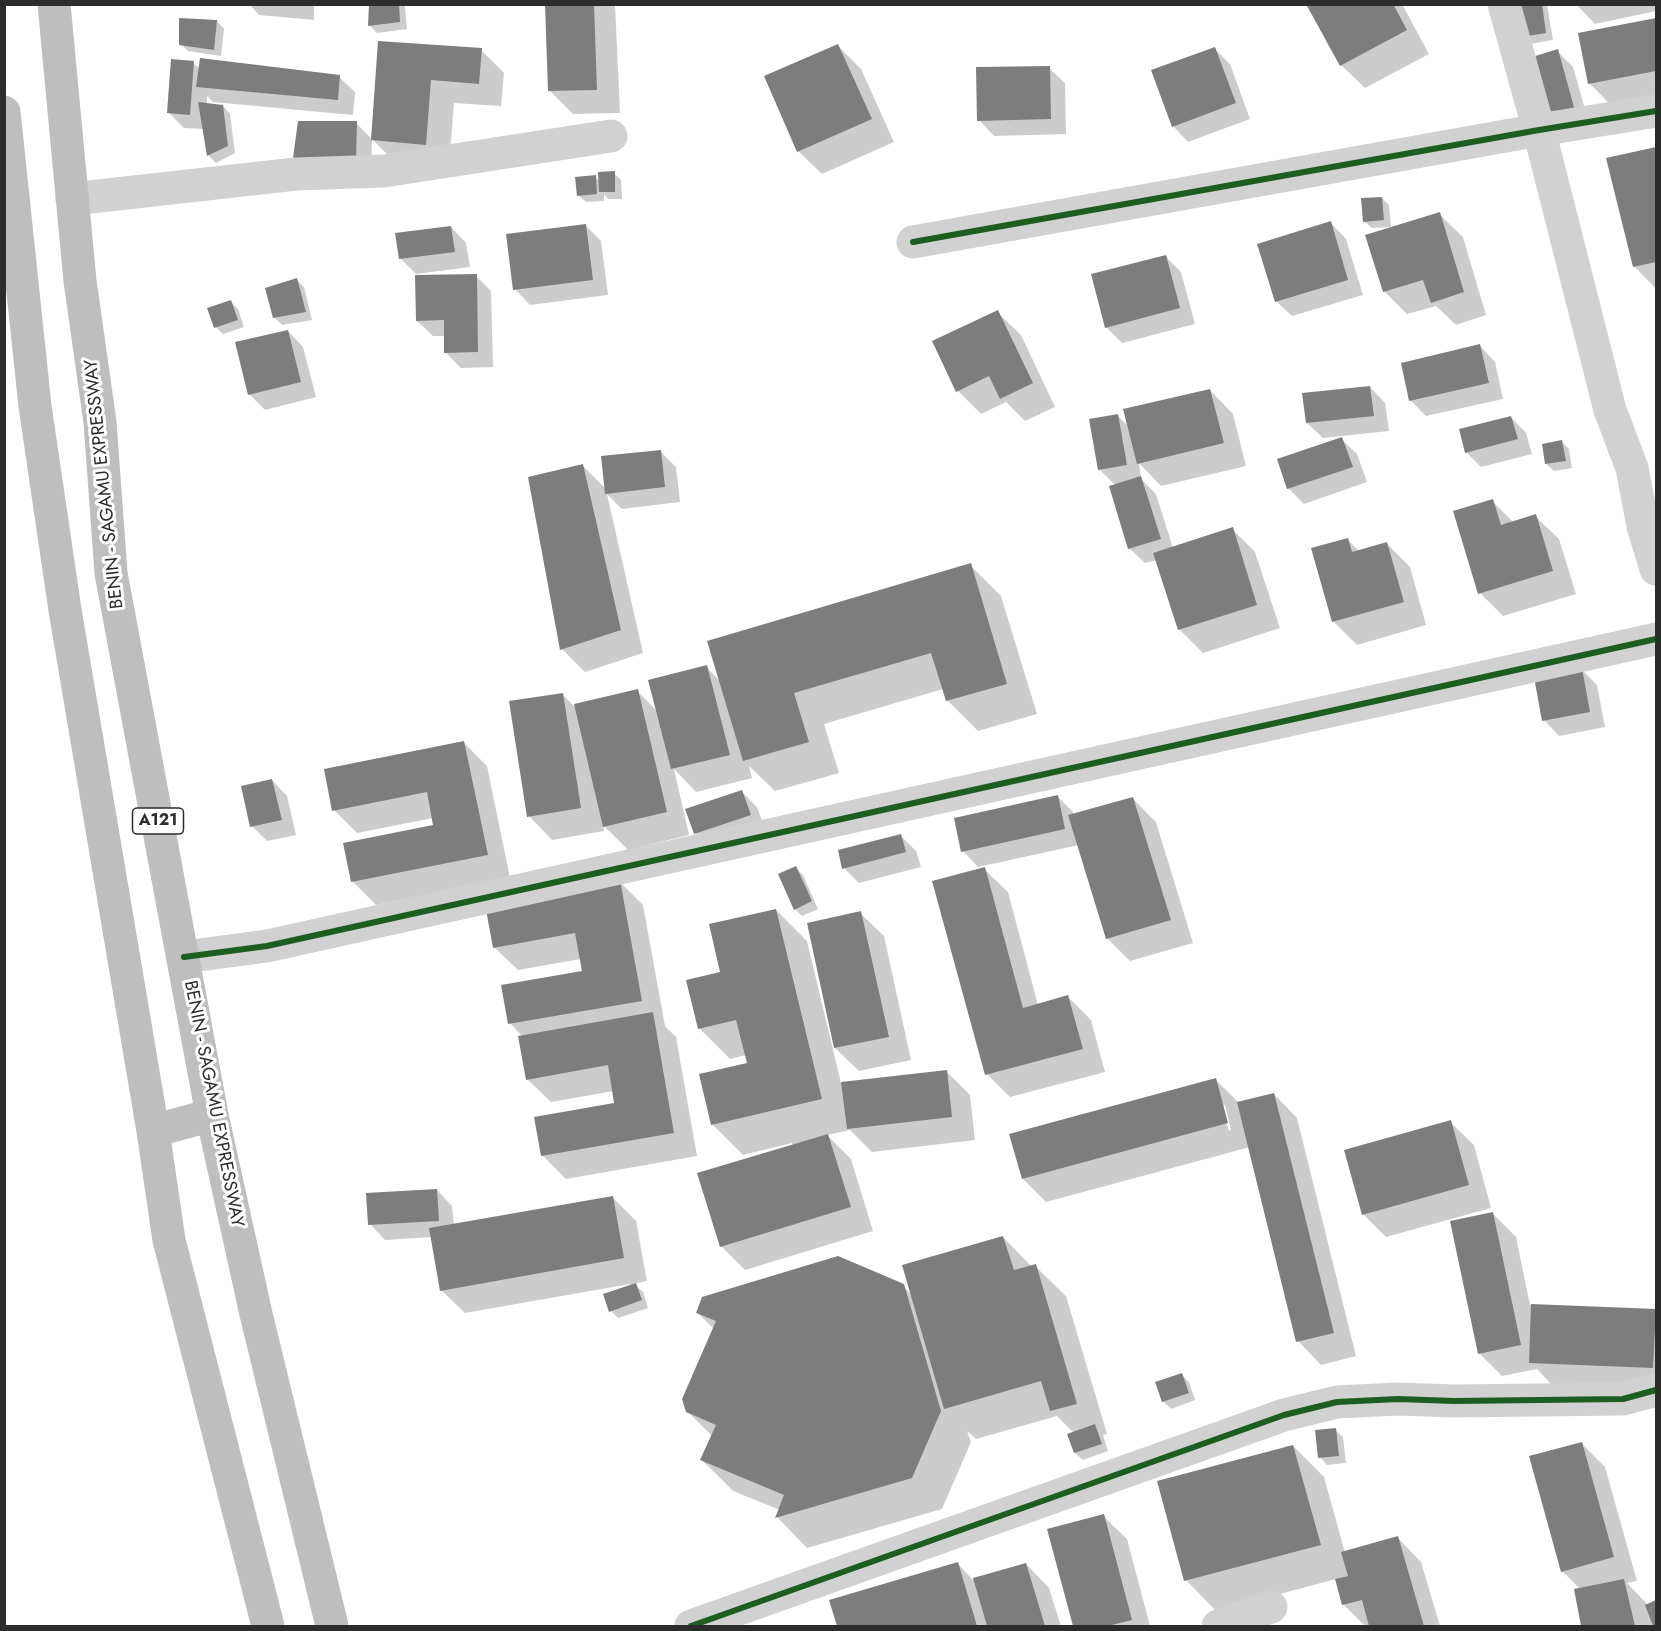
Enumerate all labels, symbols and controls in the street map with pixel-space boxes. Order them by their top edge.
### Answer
street label: BENIN - SAGAMU EXPRESSWAY [81,358,129,610]
road number: A121 [132,808,184,834]
street label: BENIN - SAGAMU EXPRESSWAY [178,979,248,1229]

